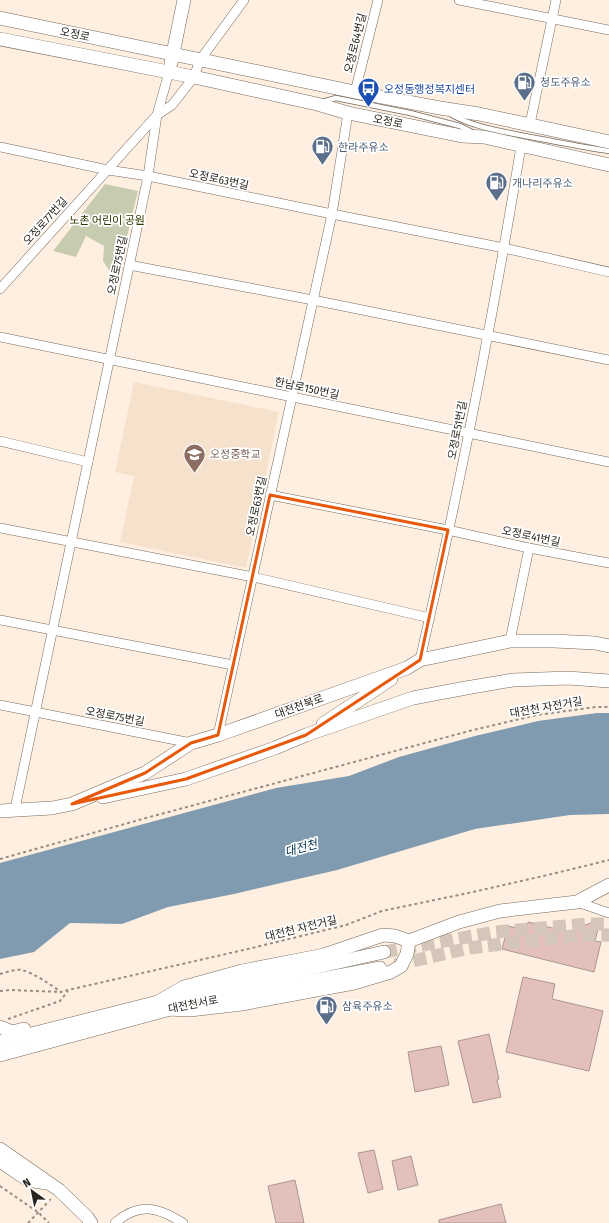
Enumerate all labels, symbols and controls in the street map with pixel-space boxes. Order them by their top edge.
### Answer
street label: 오정로64번길 [342,12,369,74]
street label: 오정로 [59,25,91,44]
fuel station icon: 청도주유소 [511,69,537,102]
bus stop icon: 오정동행정복지센터 [355,76,381,109]
place label: 청도주유소 [540,76,591,89]
place label: 오정동행정복지센터 [384,83,475,96]
street label: 오정로 [372,112,404,131]
fuel station icon: 한라주유소 [310,134,336,167]
place label: 한라주유소 [338,141,389,154]
street label: 오정로63번길 [188,167,250,192]
fuel station icon: 개나리주유소 [483,170,509,203]
place label: 개나리주유소 [512,177,573,190]
street label: 오정로77번길 [21,195,70,248]
park label: 노촌 어린이 공원 [69,214,145,227]
street label: 오정로75번길 [105,234,130,296]
street label: 한남로150번길 [273,375,340,402]
street label: 오정로51번길 [445,400,470,460]
school or university icon: 오정중학교 [182,441,208,474]
place label: 오정중학교 [210,448,261,461]
street label: 오정로63번길 [244,475,269,537]
street label: 오정로41번길 [500,524,561,549]
street label: 대전천북로 [273,692,325,721]
street label: 대전천 자전거길 [509,695,583,720]
street label: 오정로75번길 [84,704,146,729]
water label: 대전천 [283,836,321,859]
street label: 대전천 자전거길 [264,913,338,944]
street label: 대전천서로 [167,993,219,1016]
fuel station icon: 삼육주유소 [313,993,339,1026]
place label: 삼육주유소 [342,1000,393,1013]
north arrow [12,1171,52,1211]
text: N [21,1176,33,1190]

